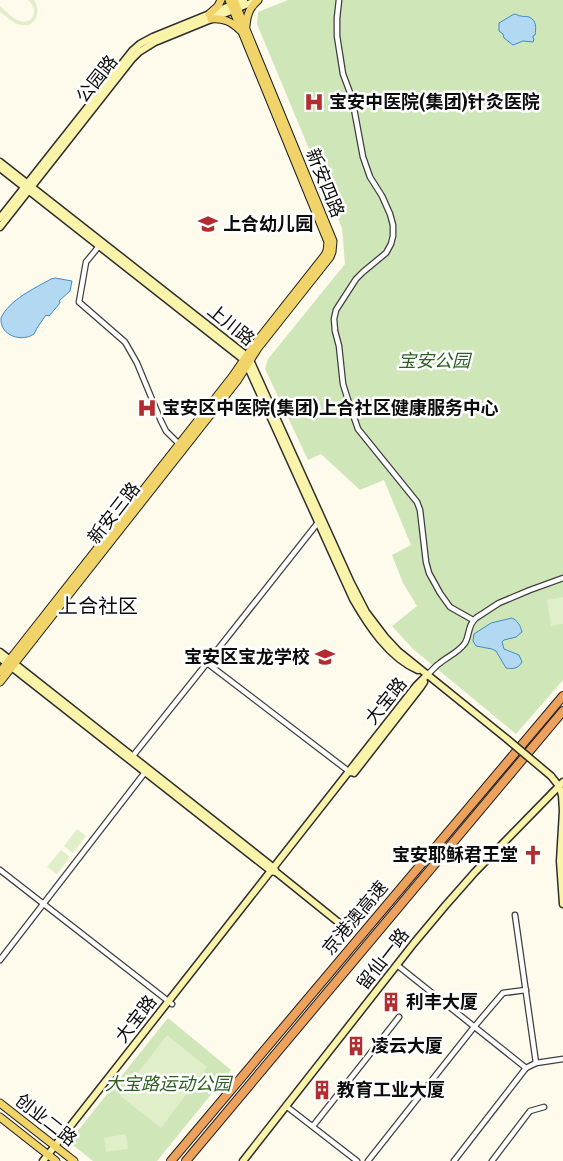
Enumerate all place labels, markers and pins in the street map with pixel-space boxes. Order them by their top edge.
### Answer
place label: 宝安中医院(集团)针灸医院 [329,87,540,114]
hospital icon: 宝安中医院(集团)针灸医院 [303,91,325,113]
place label: 上合幼儿园 [223,209,313,236]
school or university icon: 上合幼儿园 [197,213,219,235]
place label: 宝安区中医院(集团)上合社区健康服务中心 [162,393,499,420]
hospital icon: 宝安区中医院(集团)上合社区健康服务中心 [136,397,158,419]
place label: 宝安区宝龙学校 [184,642,310,669]
school or university icon: 宝安区宝龙学校 [314,646,336,668]
place label: 宝安耶稣君王堂 [392,840,518,867]
church icon: 宝安耶稣君王堂 [522,844,544,866]
place label: 利丰大厦 [406,987,478,1014]
building icon: 利丰大厦 [380,991,402,1013]
place label: 凌云大厦 [371,1031,443,1058]
building icon: 凌云大厦 [345,1035,367,1057]
place label: 教育工业大厦 [337,1075,445,1102]
building icon: 教育工业大厦 [311,1079,333,1101]

